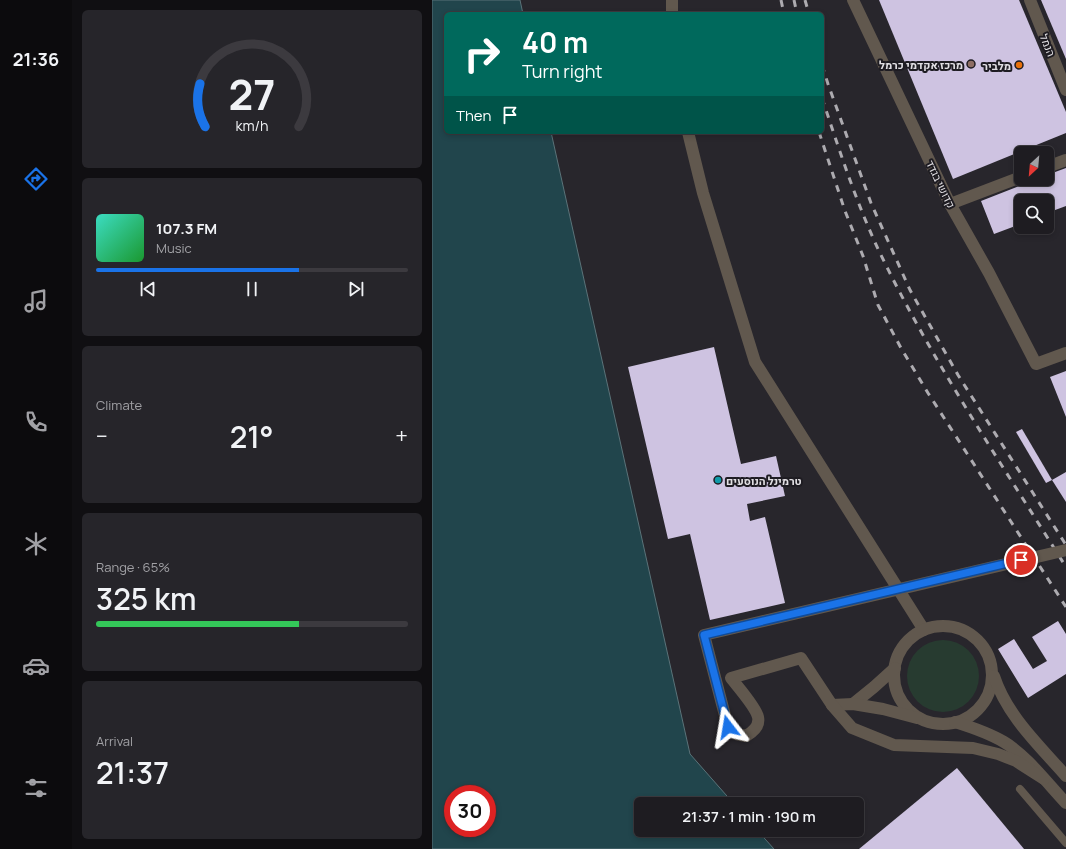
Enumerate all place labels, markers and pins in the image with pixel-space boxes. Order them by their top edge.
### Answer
place label: מרכז אקדמי כרמל [879,57,963,72]
place label: מלביר [983,58,1011,73]
marker: מרכז אקדמי כרמל [966,59,976,69]
marker: מלביר [1014,60,1024,70]
place label: טרמינל הנוסעים [726,473,802,488]
marker: טרמינל הנוסעים [713,475,723,485]
pin [1004,543,1038,577]

